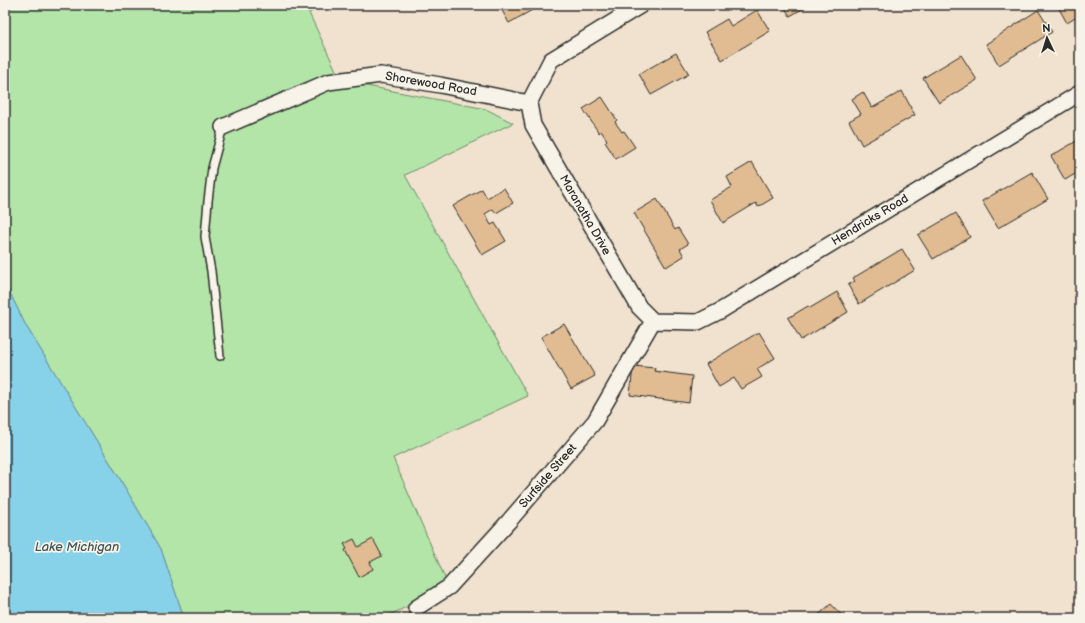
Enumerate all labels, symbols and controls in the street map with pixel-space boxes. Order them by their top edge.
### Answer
north arrow [1027,18,1067,58]
text: N [1042,22,1051,35]
street label: Shorewood Road [384,69,478,99]
street label: Maranatha Drive [556,172,614,258]
street label: Hendricks Road [829,191,911,249]
street label: Surfside Street [516,441,580,511]
water label: Lake Michigan [35,539,119,555]

